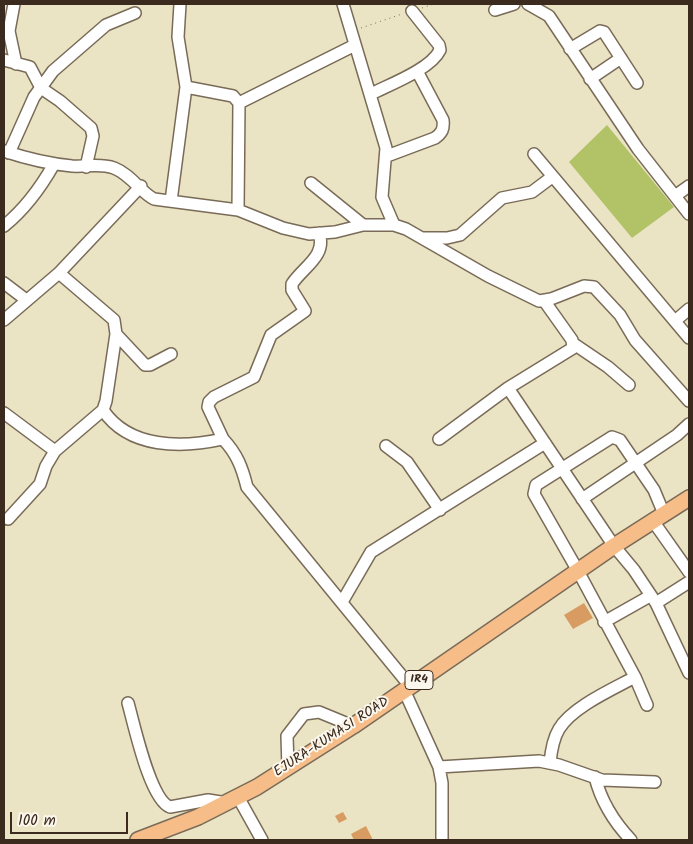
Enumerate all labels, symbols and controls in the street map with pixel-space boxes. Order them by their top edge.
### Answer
road number: IR4 [405,670,433,690]
street label: EJURA-KUMASI ROAD [271,694,393,782]
scale bar [12,802,130,834]
text: 100 m [18,809,56,833]

